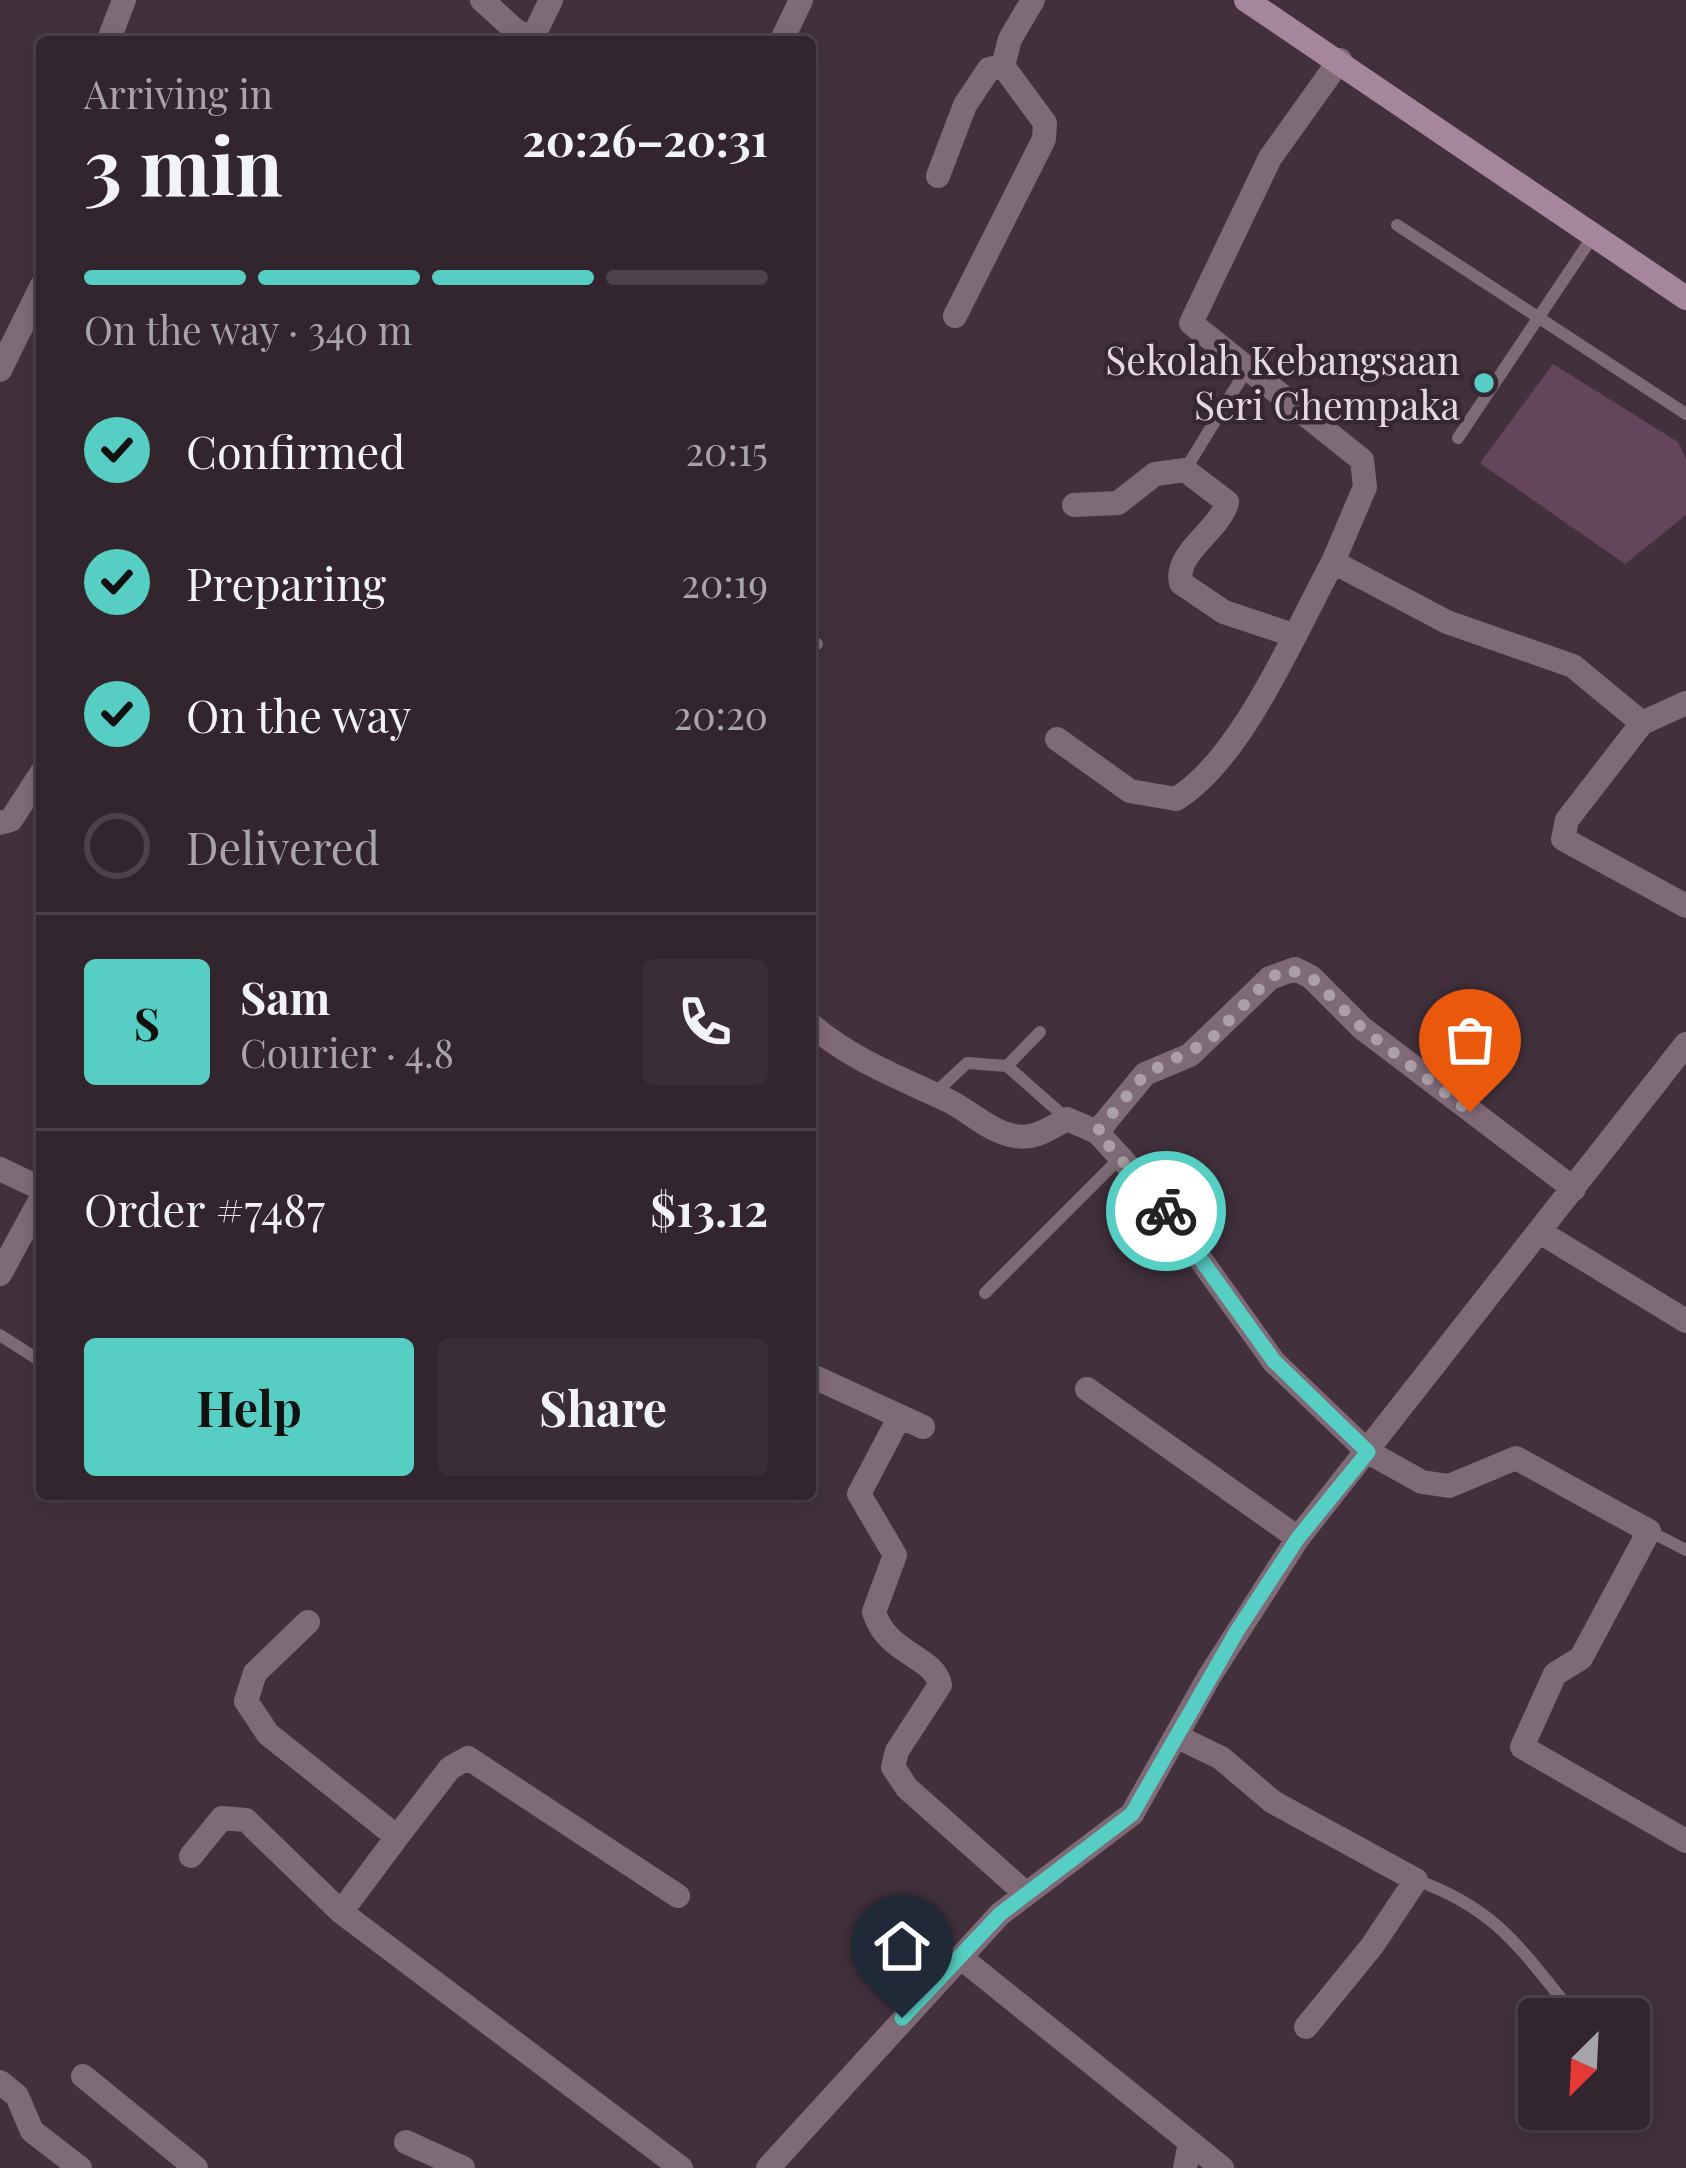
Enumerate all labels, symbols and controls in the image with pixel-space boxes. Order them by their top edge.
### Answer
text: Arriving in [84,67,273,119]
text: 20:26–20:31 [522,108,768,168]
text: 3 min [84,112,283,216]
text: On the way · 340 m [84,303,413,355]
place label: Sekolah Kebangsaan Seri Chempaka [1105,333,1461,430]
marker: Sekolah Kebangsaan Seri Chempaka [1471,370,1497,396]
icon: check [84,417,150,483]
text: Confirmed [186,420,405,480]
text: 20:15 [685,424,768,476]
icon: check [84,549,150,615]
text: Preparing [186,552,386,612]
text: 20:19 [681,556,768,608]
icon: check [84,681,150,747]
text: On the way [186,684,411,744]
text: 20:20 [673,688,768,740]
text: Delivered [186,816,380,876]
button: phone [642,959,768,1085]
text: Sam [240,966,330,1026]
pin [1419,989,1521,1112]
text: S [134,992,160,1052]
icon: bag [1437,1007,1503,1073]
text: Courier · 4.8 [240,1026,454,1078]
courier [1106,1151,1226,1271]
text: Order #7487 [84,1178,325,1238]
text: $13.12 [650,1178,768,1238]
icon: bike [1133,1178,1199,1244]
button: Help [84,1338,414,1476]
button: Share [438,1338,768,1476]
pin [851,1895,953,2018]
icon: home [869,1913,935,1979]
north arrow [1518,1998,1650,2130]
map controls [1518,1998,1650,2130]

